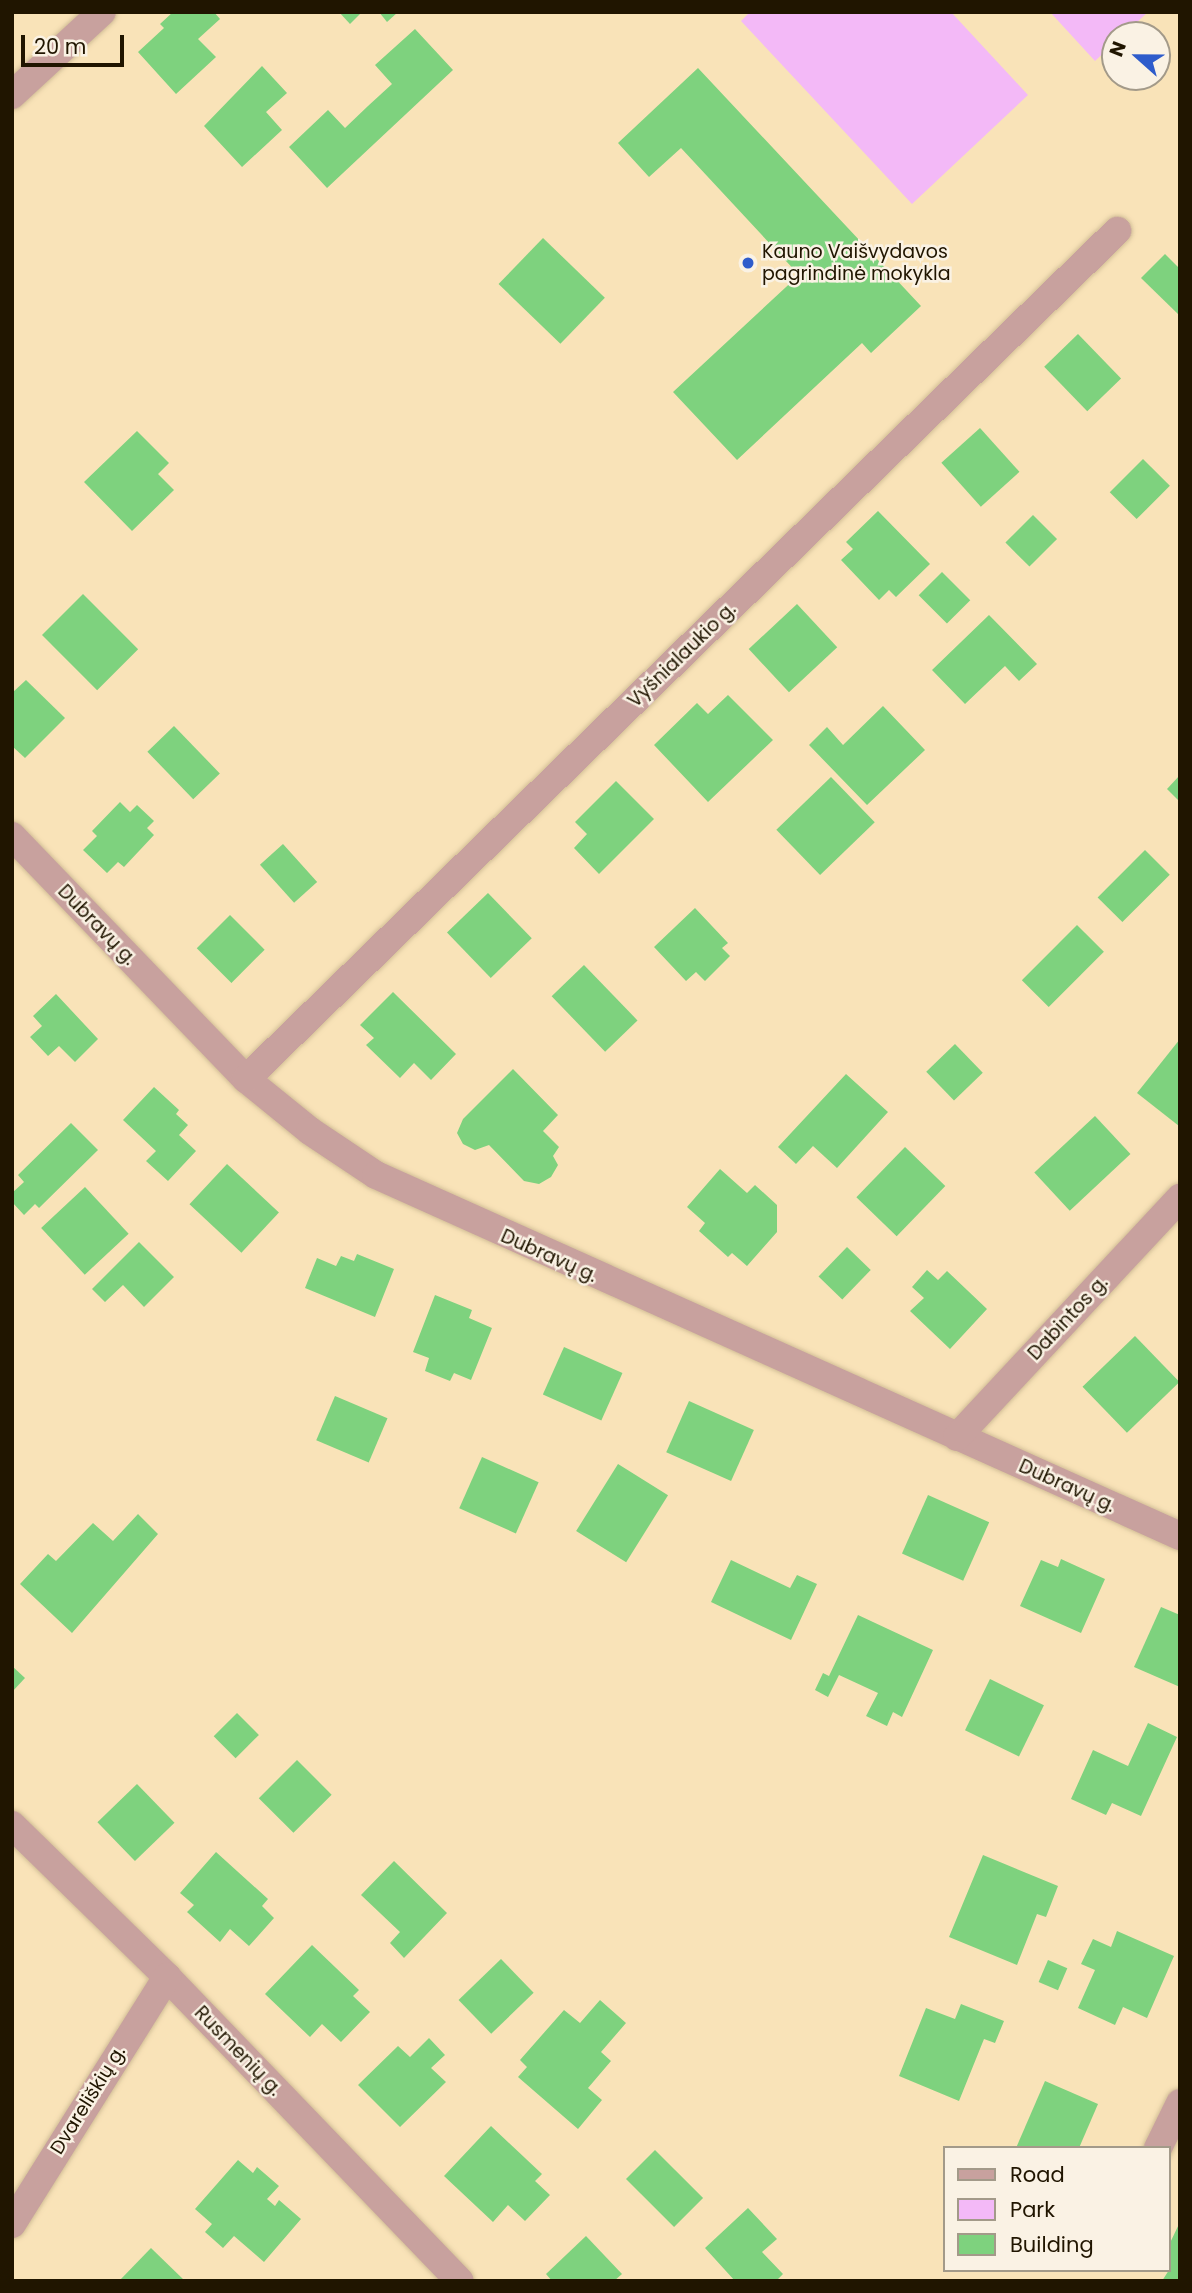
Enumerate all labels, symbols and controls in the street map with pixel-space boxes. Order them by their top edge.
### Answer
scale bar [24,21,128,65]
north arrow [1101,21,1171,91]
text: 20 m [34,32,87,61]
text: N [1103,38,1133,61]
place label: Kauno Vaišvydavos pagrindinė mokykla [762,241,950,285]
marker: Kauno Vaišvydavos pagrindinė mokykla [740,255,756,271]
street label: Vyšnialaukio g. [623,598,741,712]
street label: Dubravų g. [53,880,141,970]
street label: Dubravų g. [497,1225,601,1287]
street label: Dabintos g. [1023,1271,1113,1365]
street label: Dubravų g. [1015,1455,1119,1517]
street label: Rusmenių g. [190,2001,286,2101]
street label: Dvareliškių g. [46,2042,130,2158]
legend [944,2146,1171,2272]
text: Road [1010,2160,1065,2189]
text: Park [1010,2195,1055,2224]
text: Building [1010,2230,1094,2259]

